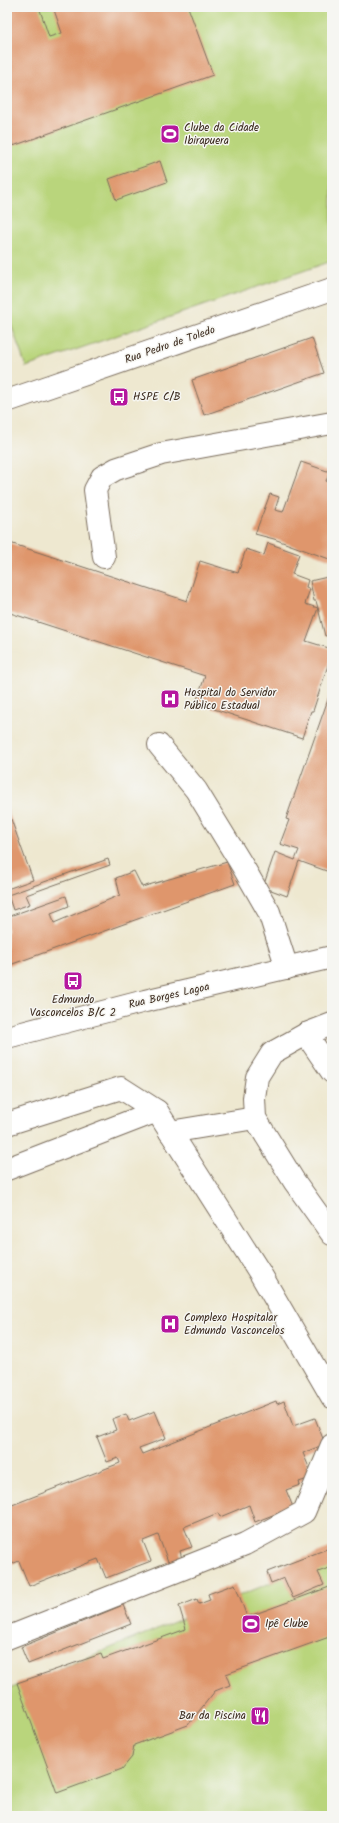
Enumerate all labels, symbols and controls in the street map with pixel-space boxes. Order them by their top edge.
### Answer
place label: Clube da Cidade Ibirapuera [184,119,259,150]
sports icon: Clube da Cidade Ibirapuera [159,123,181,145]
street label: Rua Pedro de Toledo [122,321,218,369]
bus stop icon: HSPE C/B [108,386,130,408]
place label: HSPE C/B [133,388,181,406]
place label: Hospital do Servidor Público Estadual [184,684,277,715]
hospital icon: Hospital do Servidor Público Estadual [159,688,181,710]
bus stop icon: Edmundo Vasconcelos B/C 2 [62,970,84,992]
street label: Rua Borges Lagoa [127,978,211,1014]
place label: Edmundo Vasconcelos B/C 2 [30,991,116,1022]
place label: Complexo Hospitalar Edmundo Vasconcelos [184,1309,285,1340]
hospital icon: Complexo Hospitalar Edmundo Vasconcelos [159,1313,181,1335]
sports icon: Ipê Clube [240,1613,262,1635]
place label: Ipê Clube [265,1615,308,1633]
restaurant icon: Bar da Piscina [249,1705,271,1727]
place label: Bar da Piscina [179,1707,246,1725]

